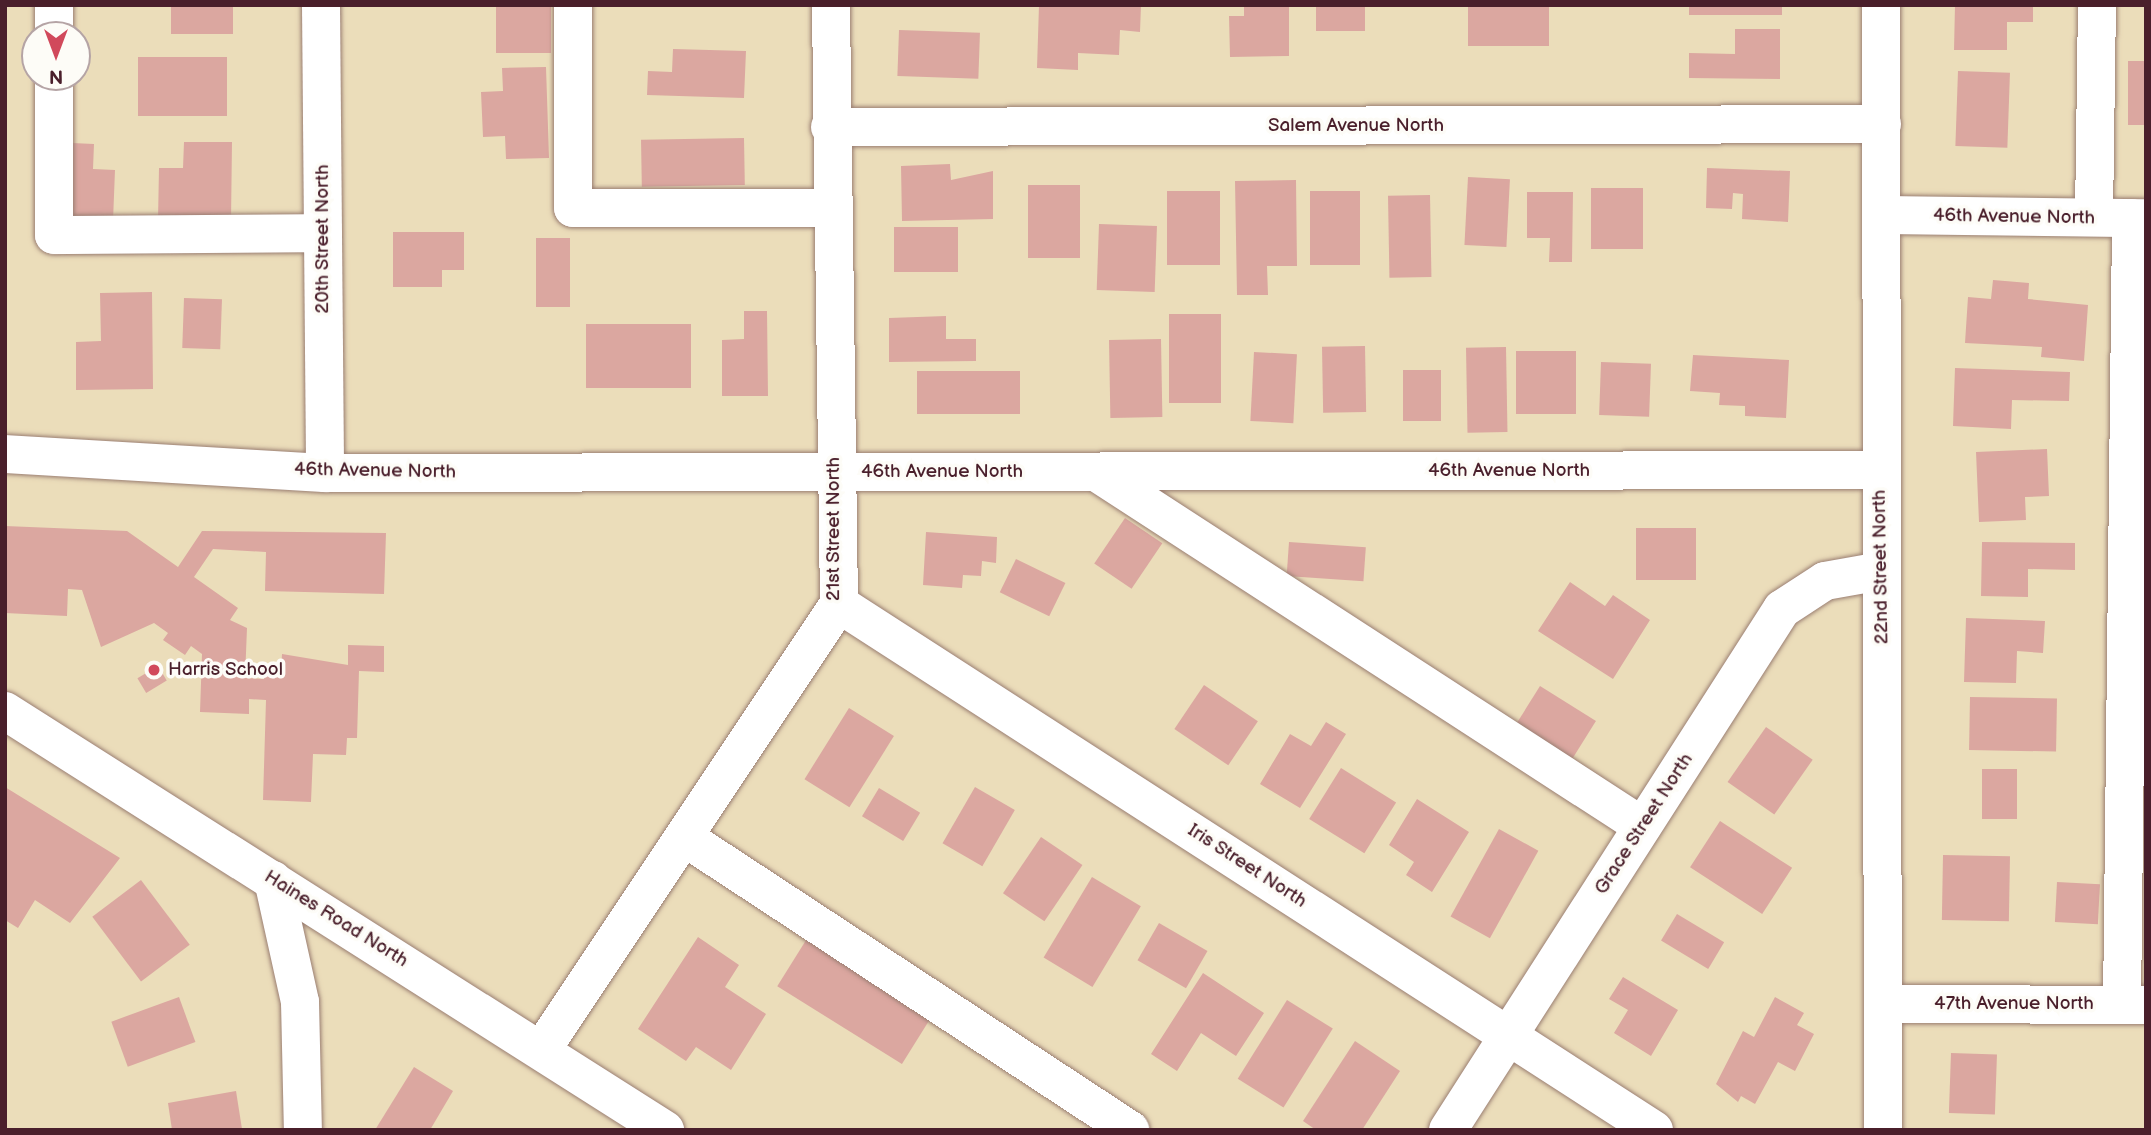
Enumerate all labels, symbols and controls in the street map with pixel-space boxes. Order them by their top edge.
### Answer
north arrow [21,21,91,91]
text: N [49,64,63,87]
street label: Salem Avenue North [1268,115,1444,137]
street label: 20th Street North [312,164,334,314]
street label: 46th Avenue North [1933,204,2095,230]
street label: 21st Street North [823,457,845,601]
street label: 46th Avenue North [294,458,456,484]
street label: 46th Avenue North [1428,460,1590,482]
street label: 46th Avenue North [861,461,1023,483]
street label: 22nd Street North [1868,489,1894,645]
place label: Harris School [168,659,283,681]
marker: Harris School [146,662,162,678]
street label: Grace Street North [1590,749,1698,899]
street label: Iris Street North [1183,819,1311,913]
street label: Haines Road North [260,866,412,972]
street label: 47th Avenue North [1934,993,2094,1015]

